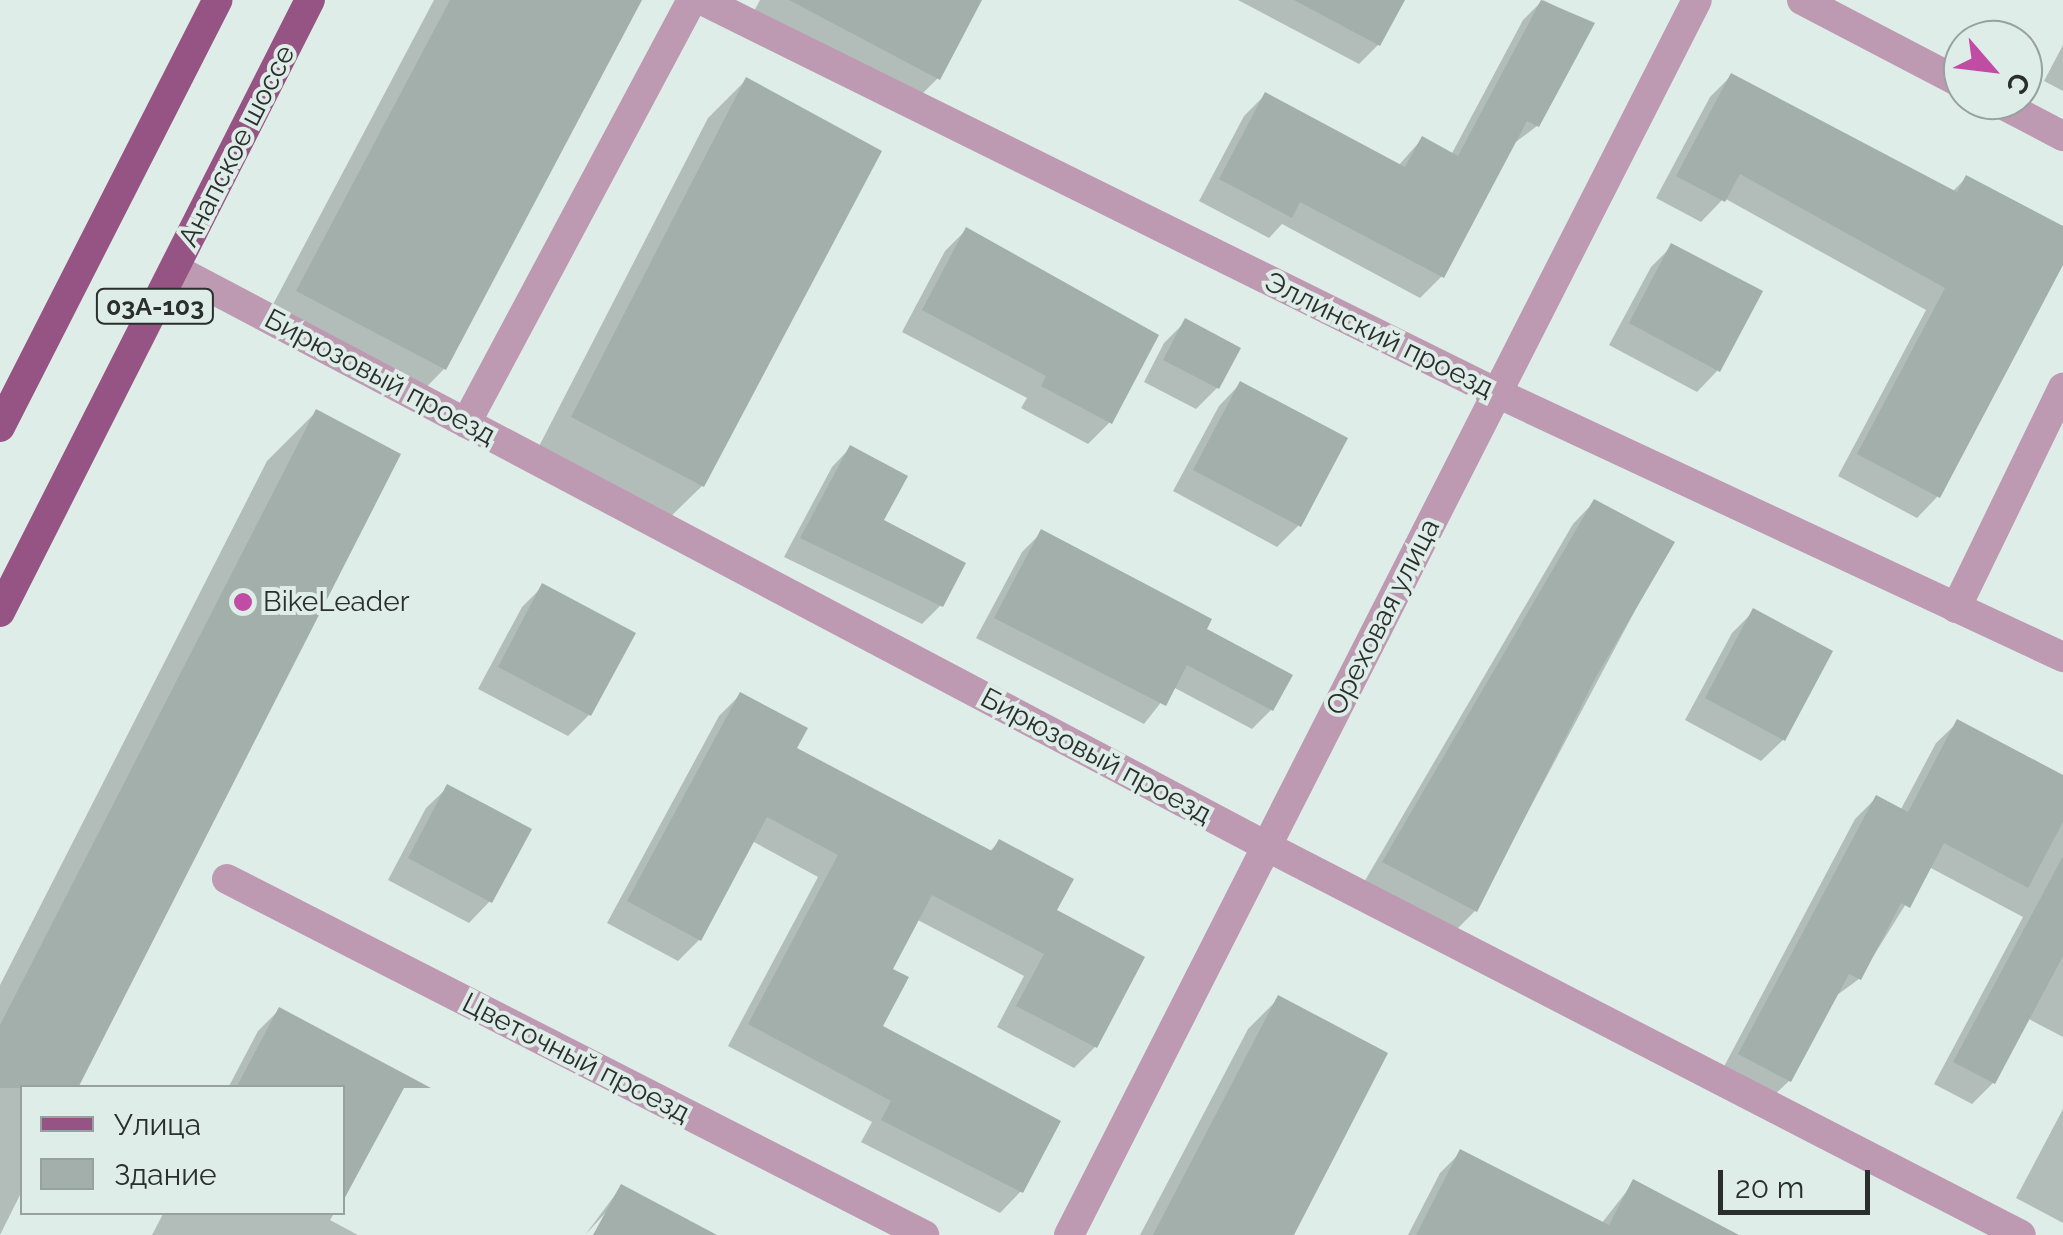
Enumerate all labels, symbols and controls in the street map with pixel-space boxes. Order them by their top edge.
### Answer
north arrow [1943,20,2043,120]
street label: Анапское шоссе [172,40,302,252]
text: С [1999,67,2037,100]
street label: Эллинский проезд [1259,265,1499,405]
road number: 03А-103 [95,286,215,326]
street label: Бирюзовый проезд [259,302,501,452]
street label: Ореховая улица [1319,513,1447,721]
place label: BikeLeader [263,585,410,619]
marker: BikeLeader [232,591,254,613]
street label: Бирюзовый проезд [975,681,1217,831]
street label: Цветочный проезд [457,986,695,1130]
legend [20,1085,345,1215]
text: Улица [114,1107,201,1142]
scale bar [1723,1150,1876,1212]
text: Здание [114,1157,217,1192]
text: 20 m [1735,1170,1804,1205]

